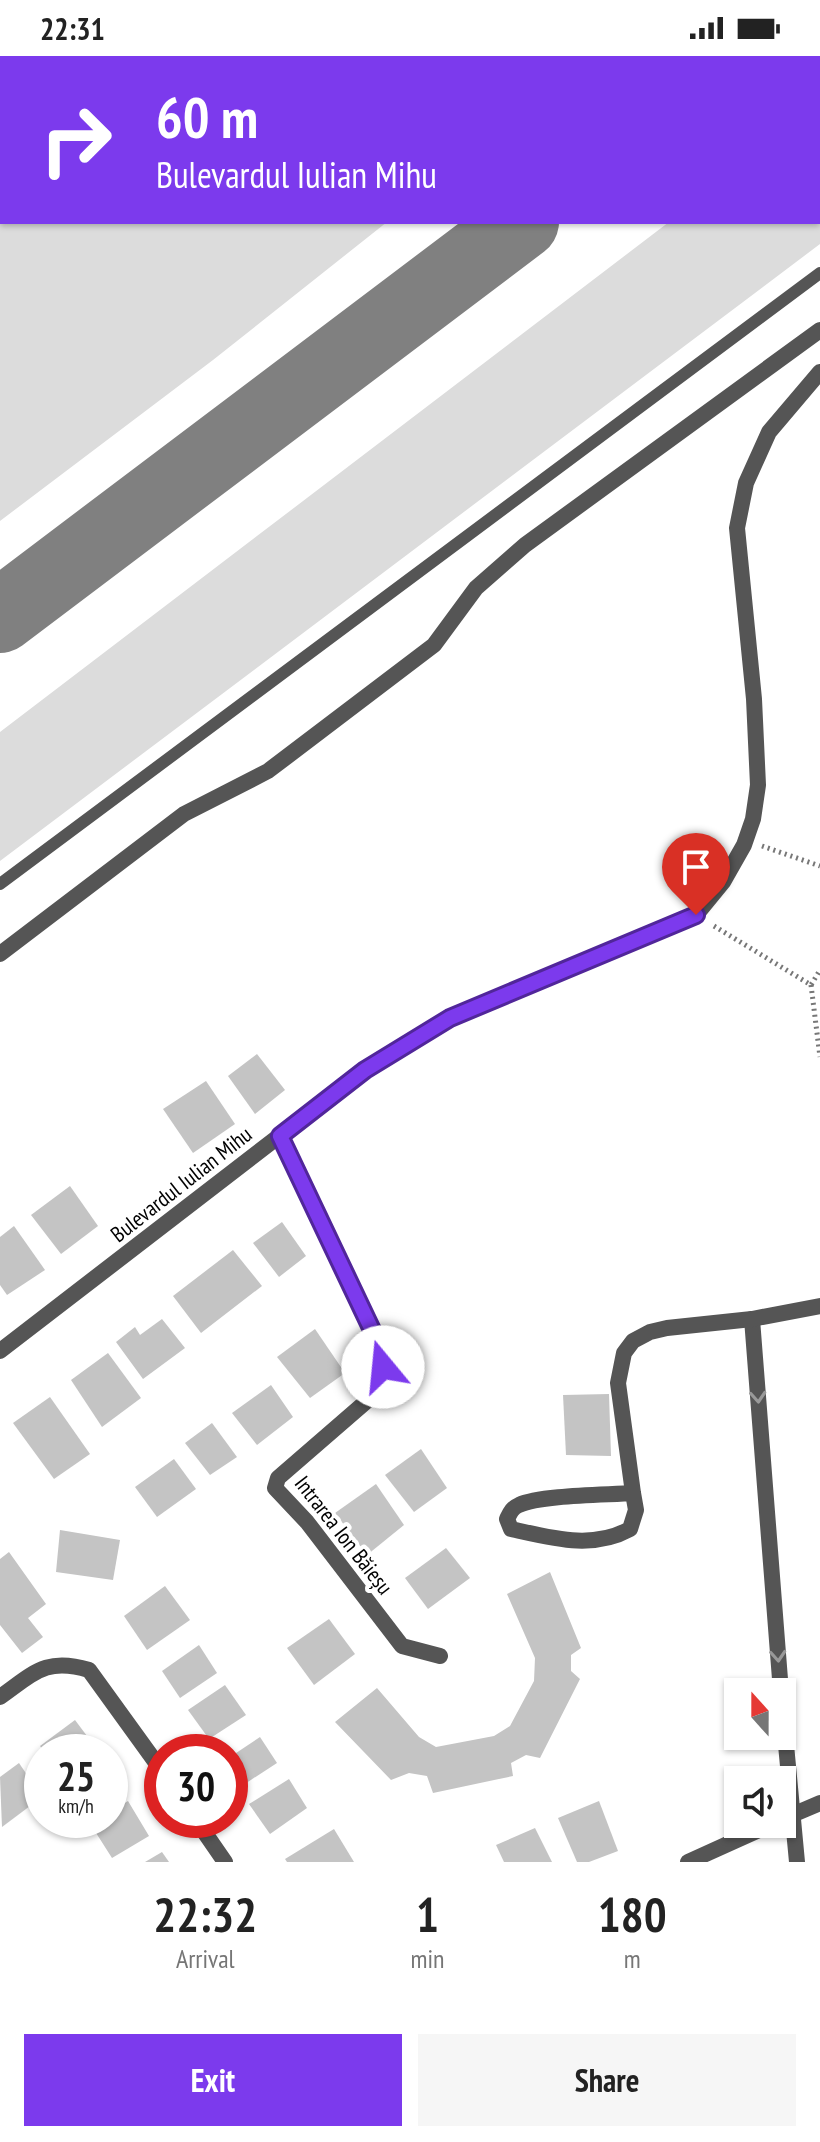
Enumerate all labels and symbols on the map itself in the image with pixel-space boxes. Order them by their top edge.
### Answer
pin [662,833,730,915]
street label: Bulevardul Iulian Mihu [105,1120,257,1248]
position arrow [341,1325,425,1409]
one-way arrow [749,1391,766,1404]
street label: Intrarea Ion Băieșu [289,1470,399,1600]
one-way arrow [770,1650,787,1663]
north arrow [724,1678,796,1750]
speed limit sign: 30 [144,1734,248,1838]

